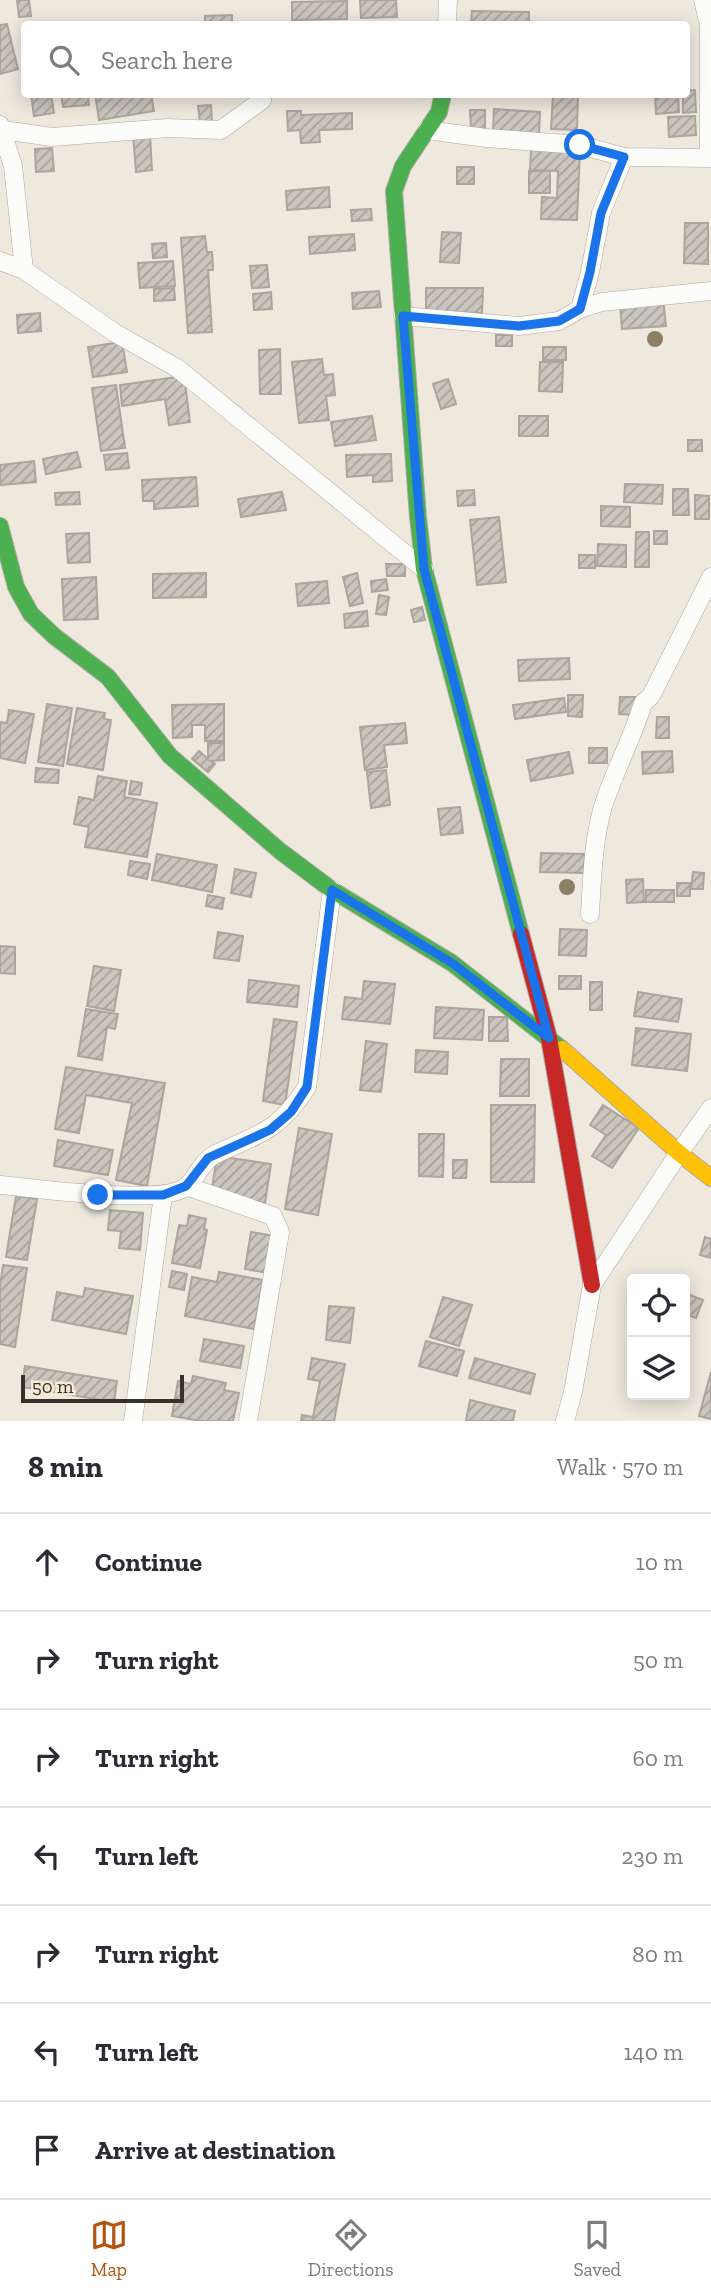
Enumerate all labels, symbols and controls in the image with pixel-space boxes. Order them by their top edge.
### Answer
search box [21,21,690,98]
icon: search [45,41,83,79]
text: Search here [101,44,233,76]
route start [564,129,595,160]
route end [82,1179,113,1210]
map controls [627,1274,690,1400]
button: locate [627,1274,690,1337]
button: layers [627,1337,690,1400]
scale bar [21,1372,184,1404]
text: 50 m [32,1375,73,1398]
text: 8 min [28,1449,103,1485]
text: Walk · 570 m [557,1453,683,1481]
icon: ahead [28,1543,66,1581]
text: Continue [95,1546,202,1578]
text: 10 m [636,1548,683,1576]
icon: right [28,1641,66,1679]
text: Turn right [95,1644,218,1676]
text: 50 m [633,1646,683,1674]
icon: right [28,1739,66,1777]
text: Turn right [95,1742,218,1774]
text: 60 m [632,1744,683,1772]
icon: left [28,1837,66,1875]
text: Turn left [95,1840,198,1872]
text: 230 m [622,1842,683,1870]
icon: right [28,1935,66,1973]
text: Turn right [95,1938,218,1970]
text: 80 m [632,1940,683,1968]
icon: left [28,2033,66,2071]
text: Turn left [95,2036,198,2068]
text: 140 m [623,2038,683,2066]
icon: arrive [28,2131,66,2169]
text: Arrive at destination [95,2134,335,2166]
tab: Map [90,2216,128,2281]
tab: Directions [308,2216,394,2281]
tab: Saved [573,2216,621,2281]

